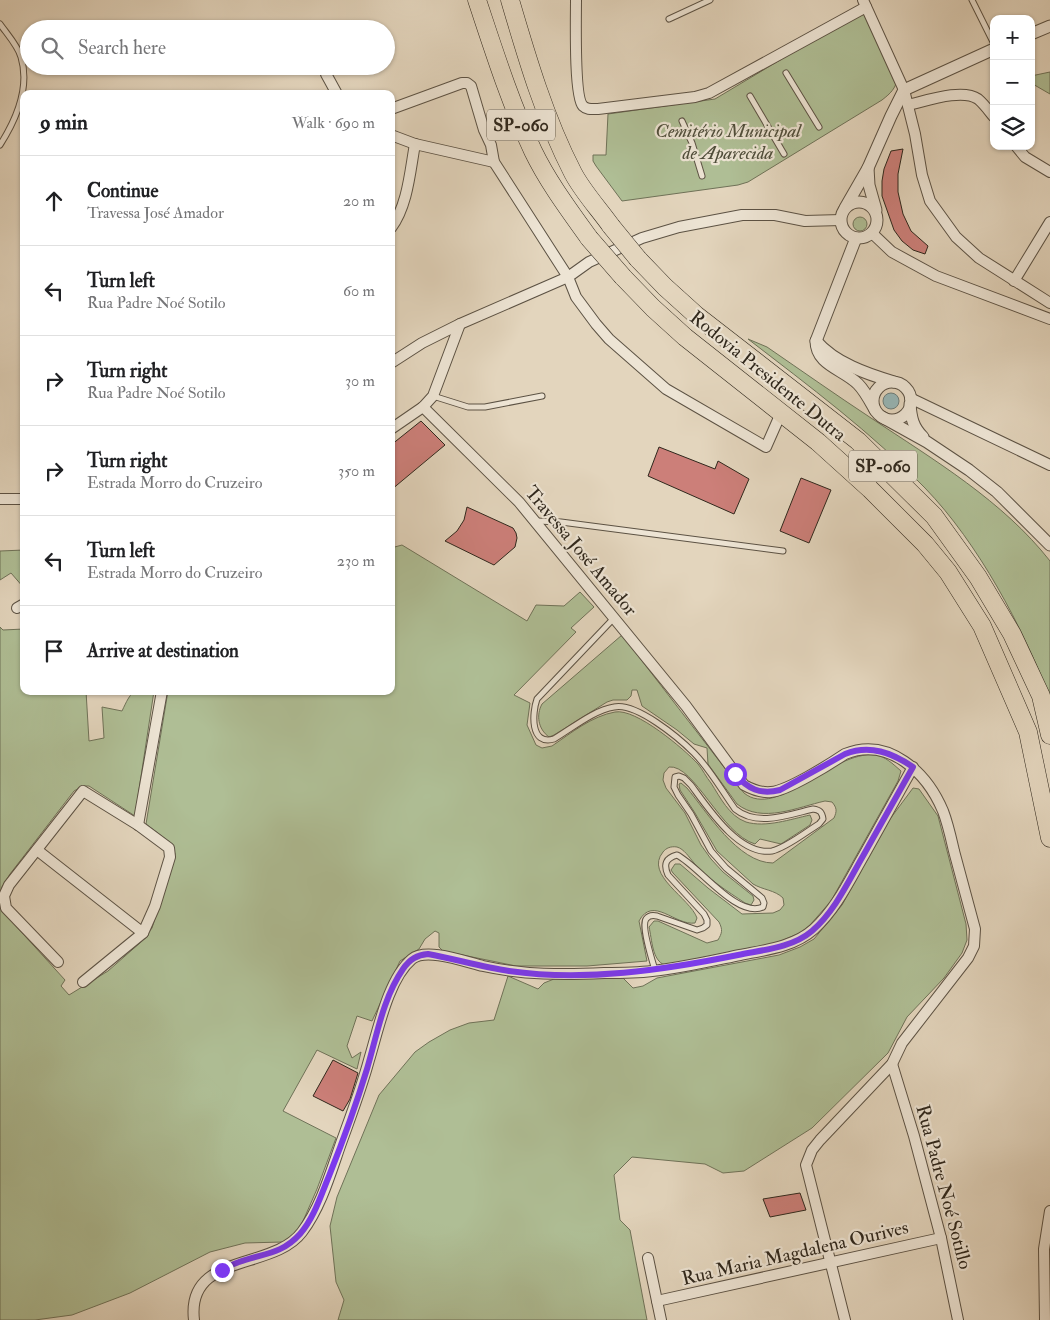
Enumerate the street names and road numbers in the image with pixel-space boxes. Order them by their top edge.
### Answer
road number: SP-060 [487,110,555,140]
street label: Rodovia Presidente Dutra [685,305,851,447]
road number: SP-060 [849,451,917,482]
street label: Travessa José Amador [520,481,642,621]
street label: Rua Padre Noé Sotillo [911,1102,977,1272]
street label: Rua Maria Magdalena Ourives [679,1215,911,1291]

